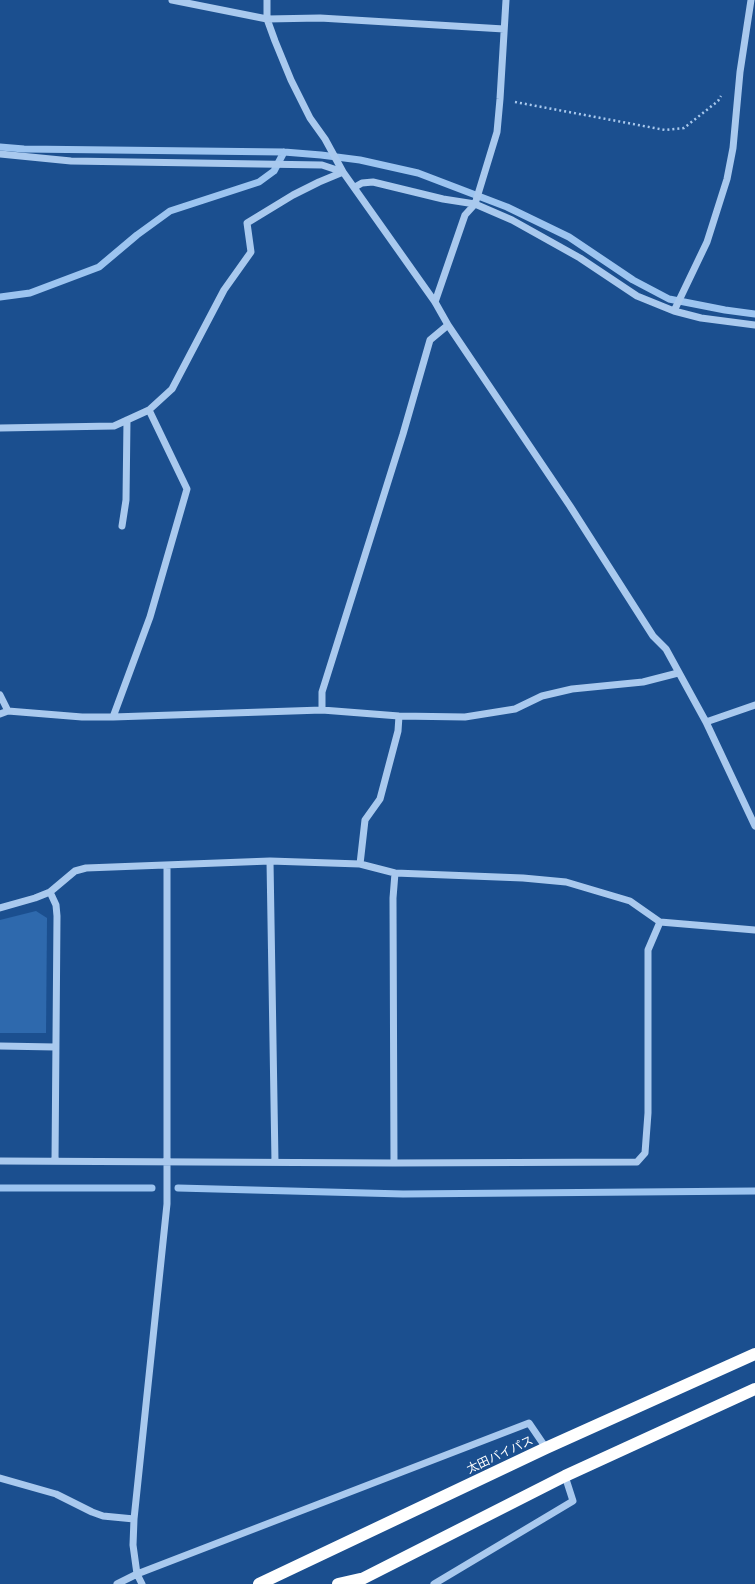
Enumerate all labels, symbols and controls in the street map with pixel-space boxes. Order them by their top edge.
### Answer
street label: 太田バイパス [464,1433,536,1477]

